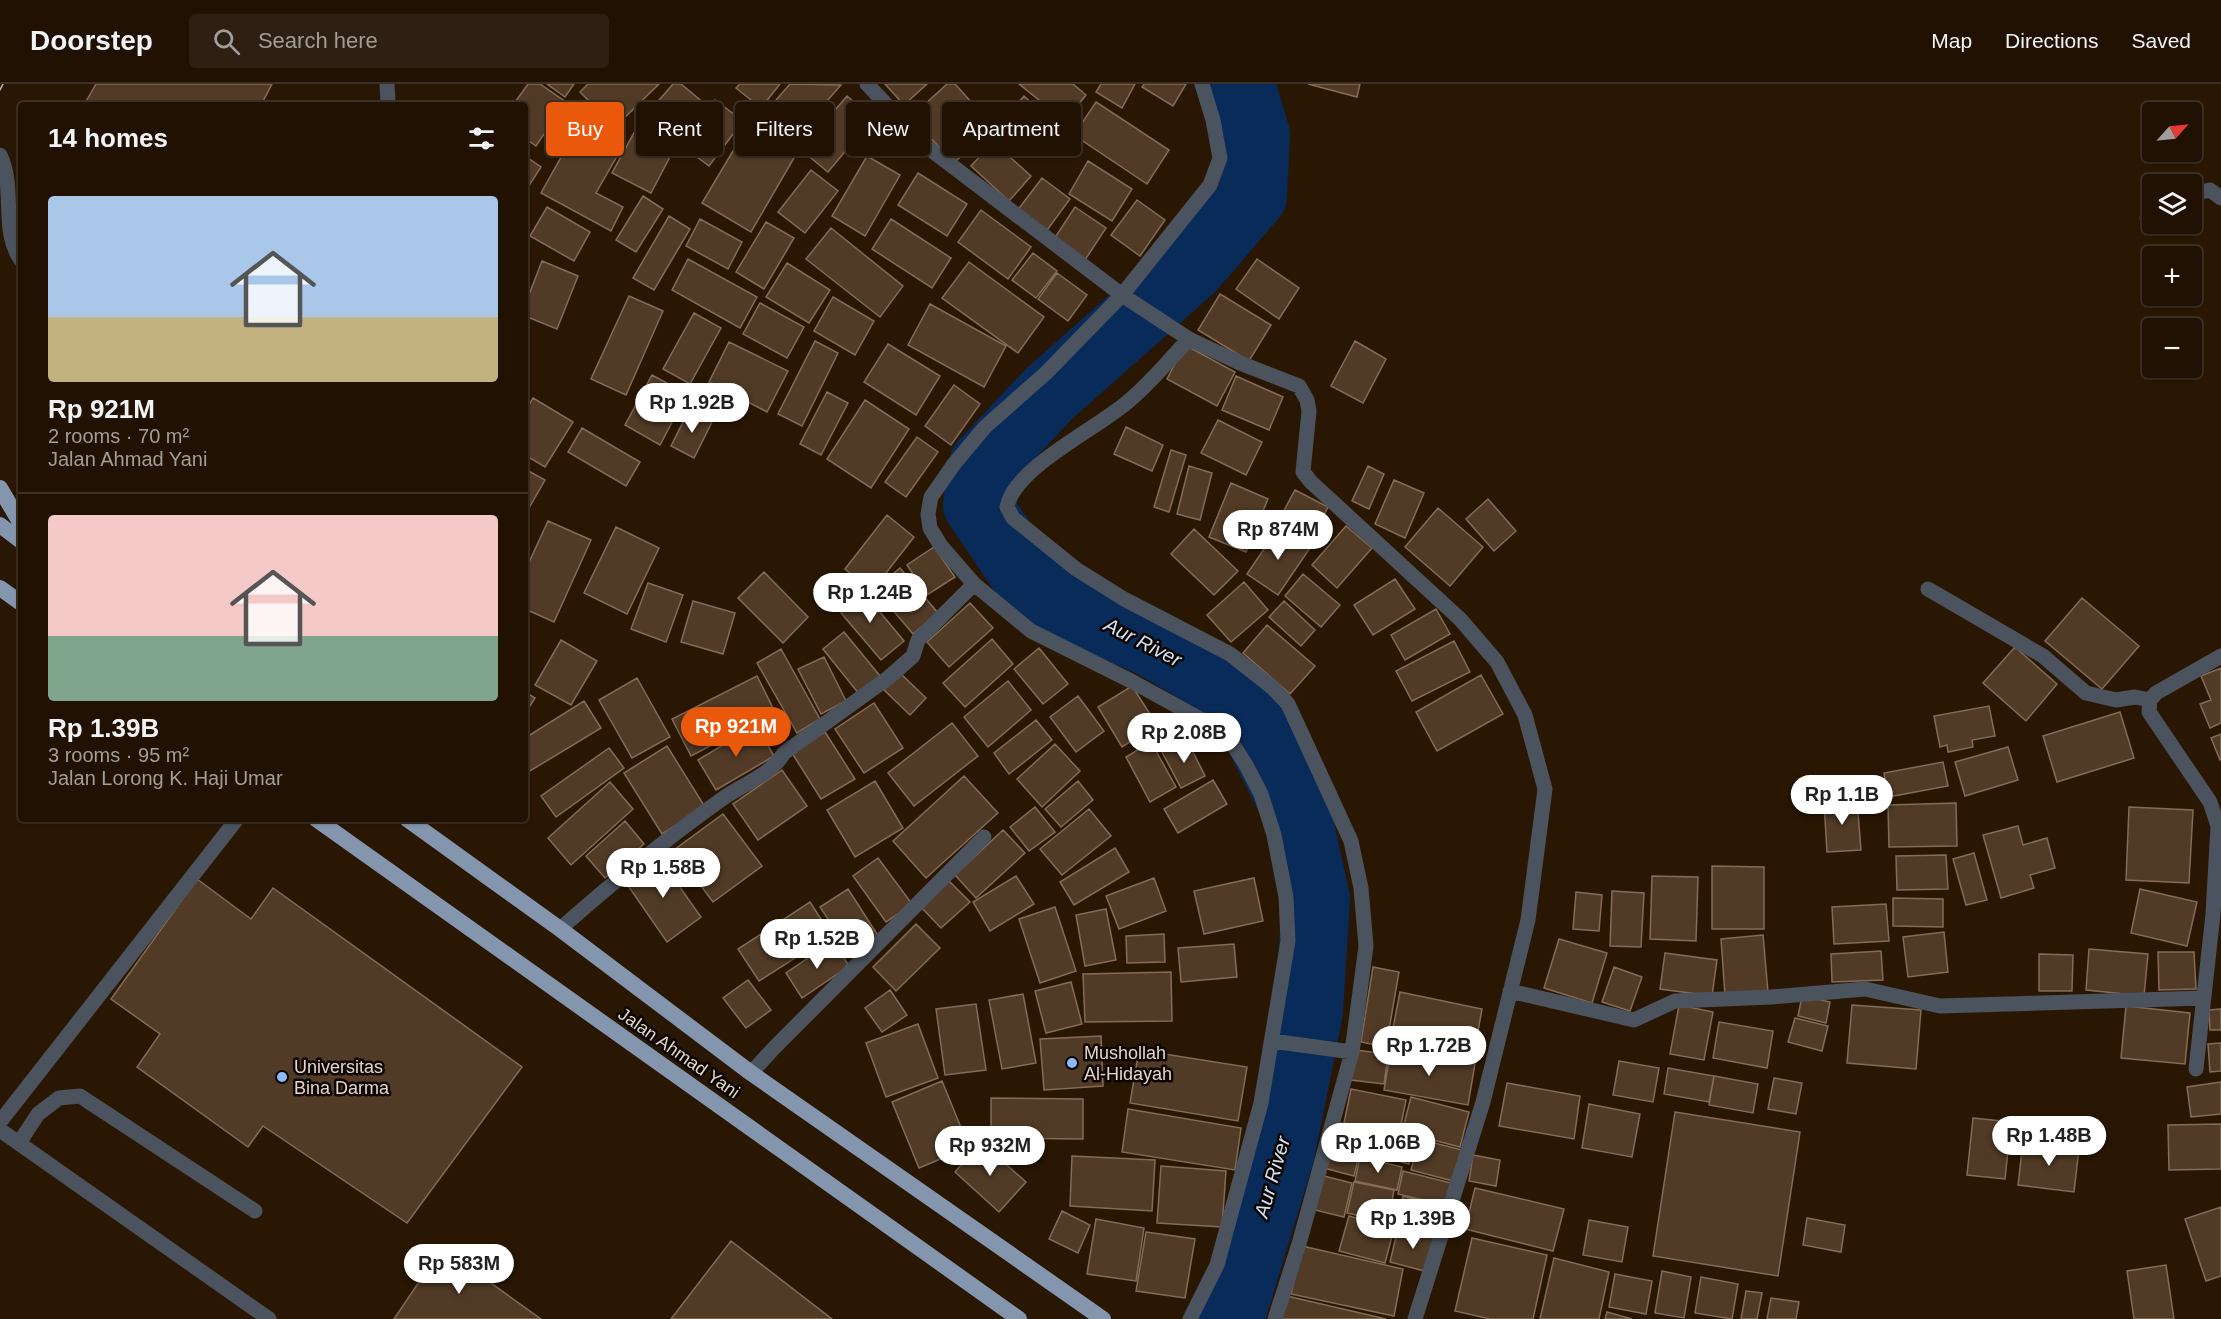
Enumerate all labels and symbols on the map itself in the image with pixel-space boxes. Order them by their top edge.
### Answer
north arrow [2142,102,2202,162]
pin: Rp 1.92B [630,383,754,434]
pin: Rp 874M [1223,510,1333,561]
pin: Rp 1.24B [808,573,932,624]
water label: Aur River [1100,613,1186,671]
pin: Rp 921M [681,707,791,758]
pin: Rp 2.08B [1122,713,1246,764]
pin: Rp 1.1B [1787,775,1897,826]
pin: Rp 1.58B [601,848,725,899]
pin: Rp 1.52B [755,919,879,970]
street label: Jalan Ahmad Yani [615,1004,743,1102]
pin: Rp 1.72B [1367,1026,1491,1077]
place label: Mushollah Al-Hidayah [1084,1043,1172,1084]
marker: Mushollah Al-Hidayah [1065,1056,1079,1070]
place label: Universitas Bina Darma [294,1057,390,1098]
marker: Universitas Bina Darma [275,1070,289,1084]
pin: Rp 1.48B [1987,1116,2111,1167]
pin: Rp 1.06B [1316,1123,1440,1174]
pin: Rp 932M [935,1126,1045,1177]
water label: Aur River [1250,1133,1294,1221]
pin: Rp 1.39B [1351,1199,1475,1250]
pin: Rp 583M [404,1244,514,1295]

